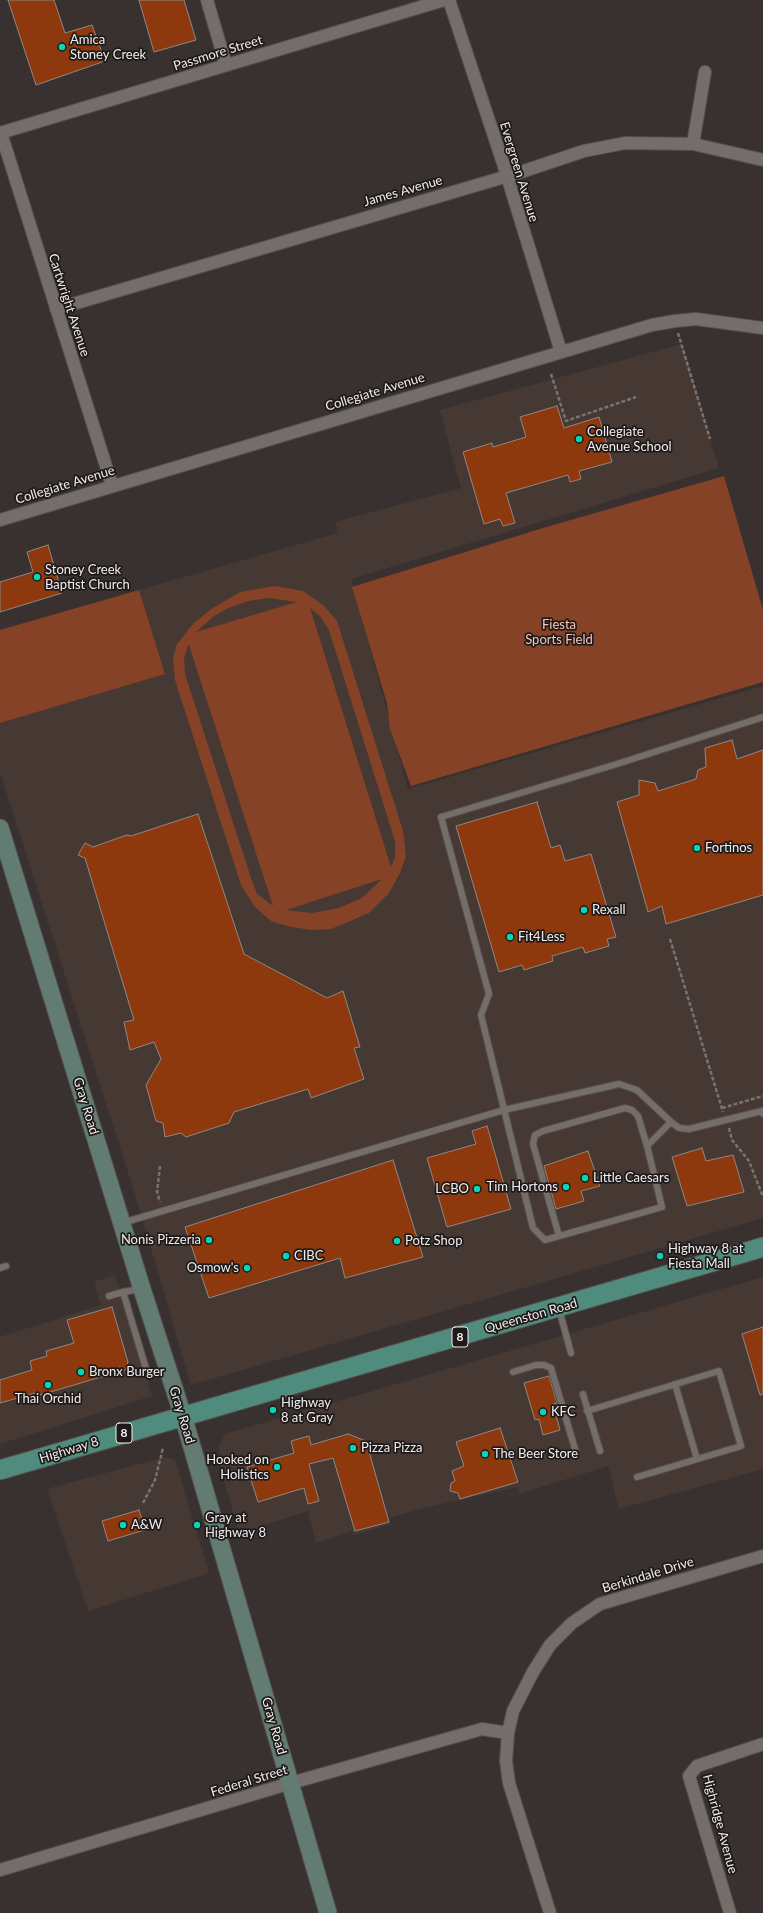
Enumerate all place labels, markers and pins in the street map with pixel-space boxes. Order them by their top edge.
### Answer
place label: Amica Stoney Creek [70,32,146,63]
marker: Amica Stoney Creek [57,42,67,52]
place label: Collegiate Avenue School [587,424,672,455]
marker: Collegiate Avenue School [574,434,584,444]
place label: Stoney Creek Baptist Church [45,562,130,593]
marker: Stoney Creek Baptist Church [32,572,42,582]
place label: Fortinos [705,840,752,856]
marker: Fortinos [692,843,702,853]
place label: Rexall [592,902,626,918]
marker: Rexall [579,905,589,915]
place label: Fit4Less [518,929,565,945]
marker: Fit4Less [505,932,515,942]
place label: Little Caesars [593,1170,669,1186]
marker: Little Caesars [580,1173,590,1183]
place label: Tim Hortons [487,1179,558,1195]
place label: LCBO [435,1181,469,1197]
marker: Tim Hortons [561,1182,571,1192]
marker: LCBO [472,1184,482,1194]
place label: Nonis Pizzeria [121,1232,201,1248]
place label: Potz Shop [405,1233,462,1249]
marker: Nonis Pizzeria [204,1235,214,1245]
marker: Potz Shop [392,1236,402,1246]
place label: Highway 8 at Fiesta Mall [668,1241,743,1272]
place label: CIBC [294,1248,323,1264]
marker: CIBC [281,1251,291,1261]
marker: Highway 8 at Fiesta Mall [655,1251,665,1261]
place label: Osmow's [187,1260,239,1276]
marker: Osmow's [242,1263,252,1273]
place label: Bronx Burger [89,1364,165,1380]
marker: Bronx Burger [76,1367,86,1377]
marker: Thai Orchid [43,1380,53,1390]
place label: Thai Orchid [15,1391,81,1407]
place label: Highway 8 at Gray [281,1395,333,1426]
place label: KFC [551,1404,576,1420]
marker: Highway 8 at Gray [268,1405,278,1415]
marker: KFC [538,1407,548,1417]
place label: Pizza Pizza [361,1440,423,1456]
marker: Pizza Pizza [348,1443,358,1453]
place label: The Beer Store [493,1446,578,1462]
marker: The Beer Store [480,1449,490,1459]
place label: Hooked on Holistics [206,1452,269,1483]
marker: Hooked on Holistics [272,1462,282,1472]
place label: Gray at Highway 8 [205,1510,266,1541]
place label: A&W [131,1517,162,1533]
marker: A&W [118,1520,128,1530]
marker: Gray at Highway 8 [192,1520,202,1530]

